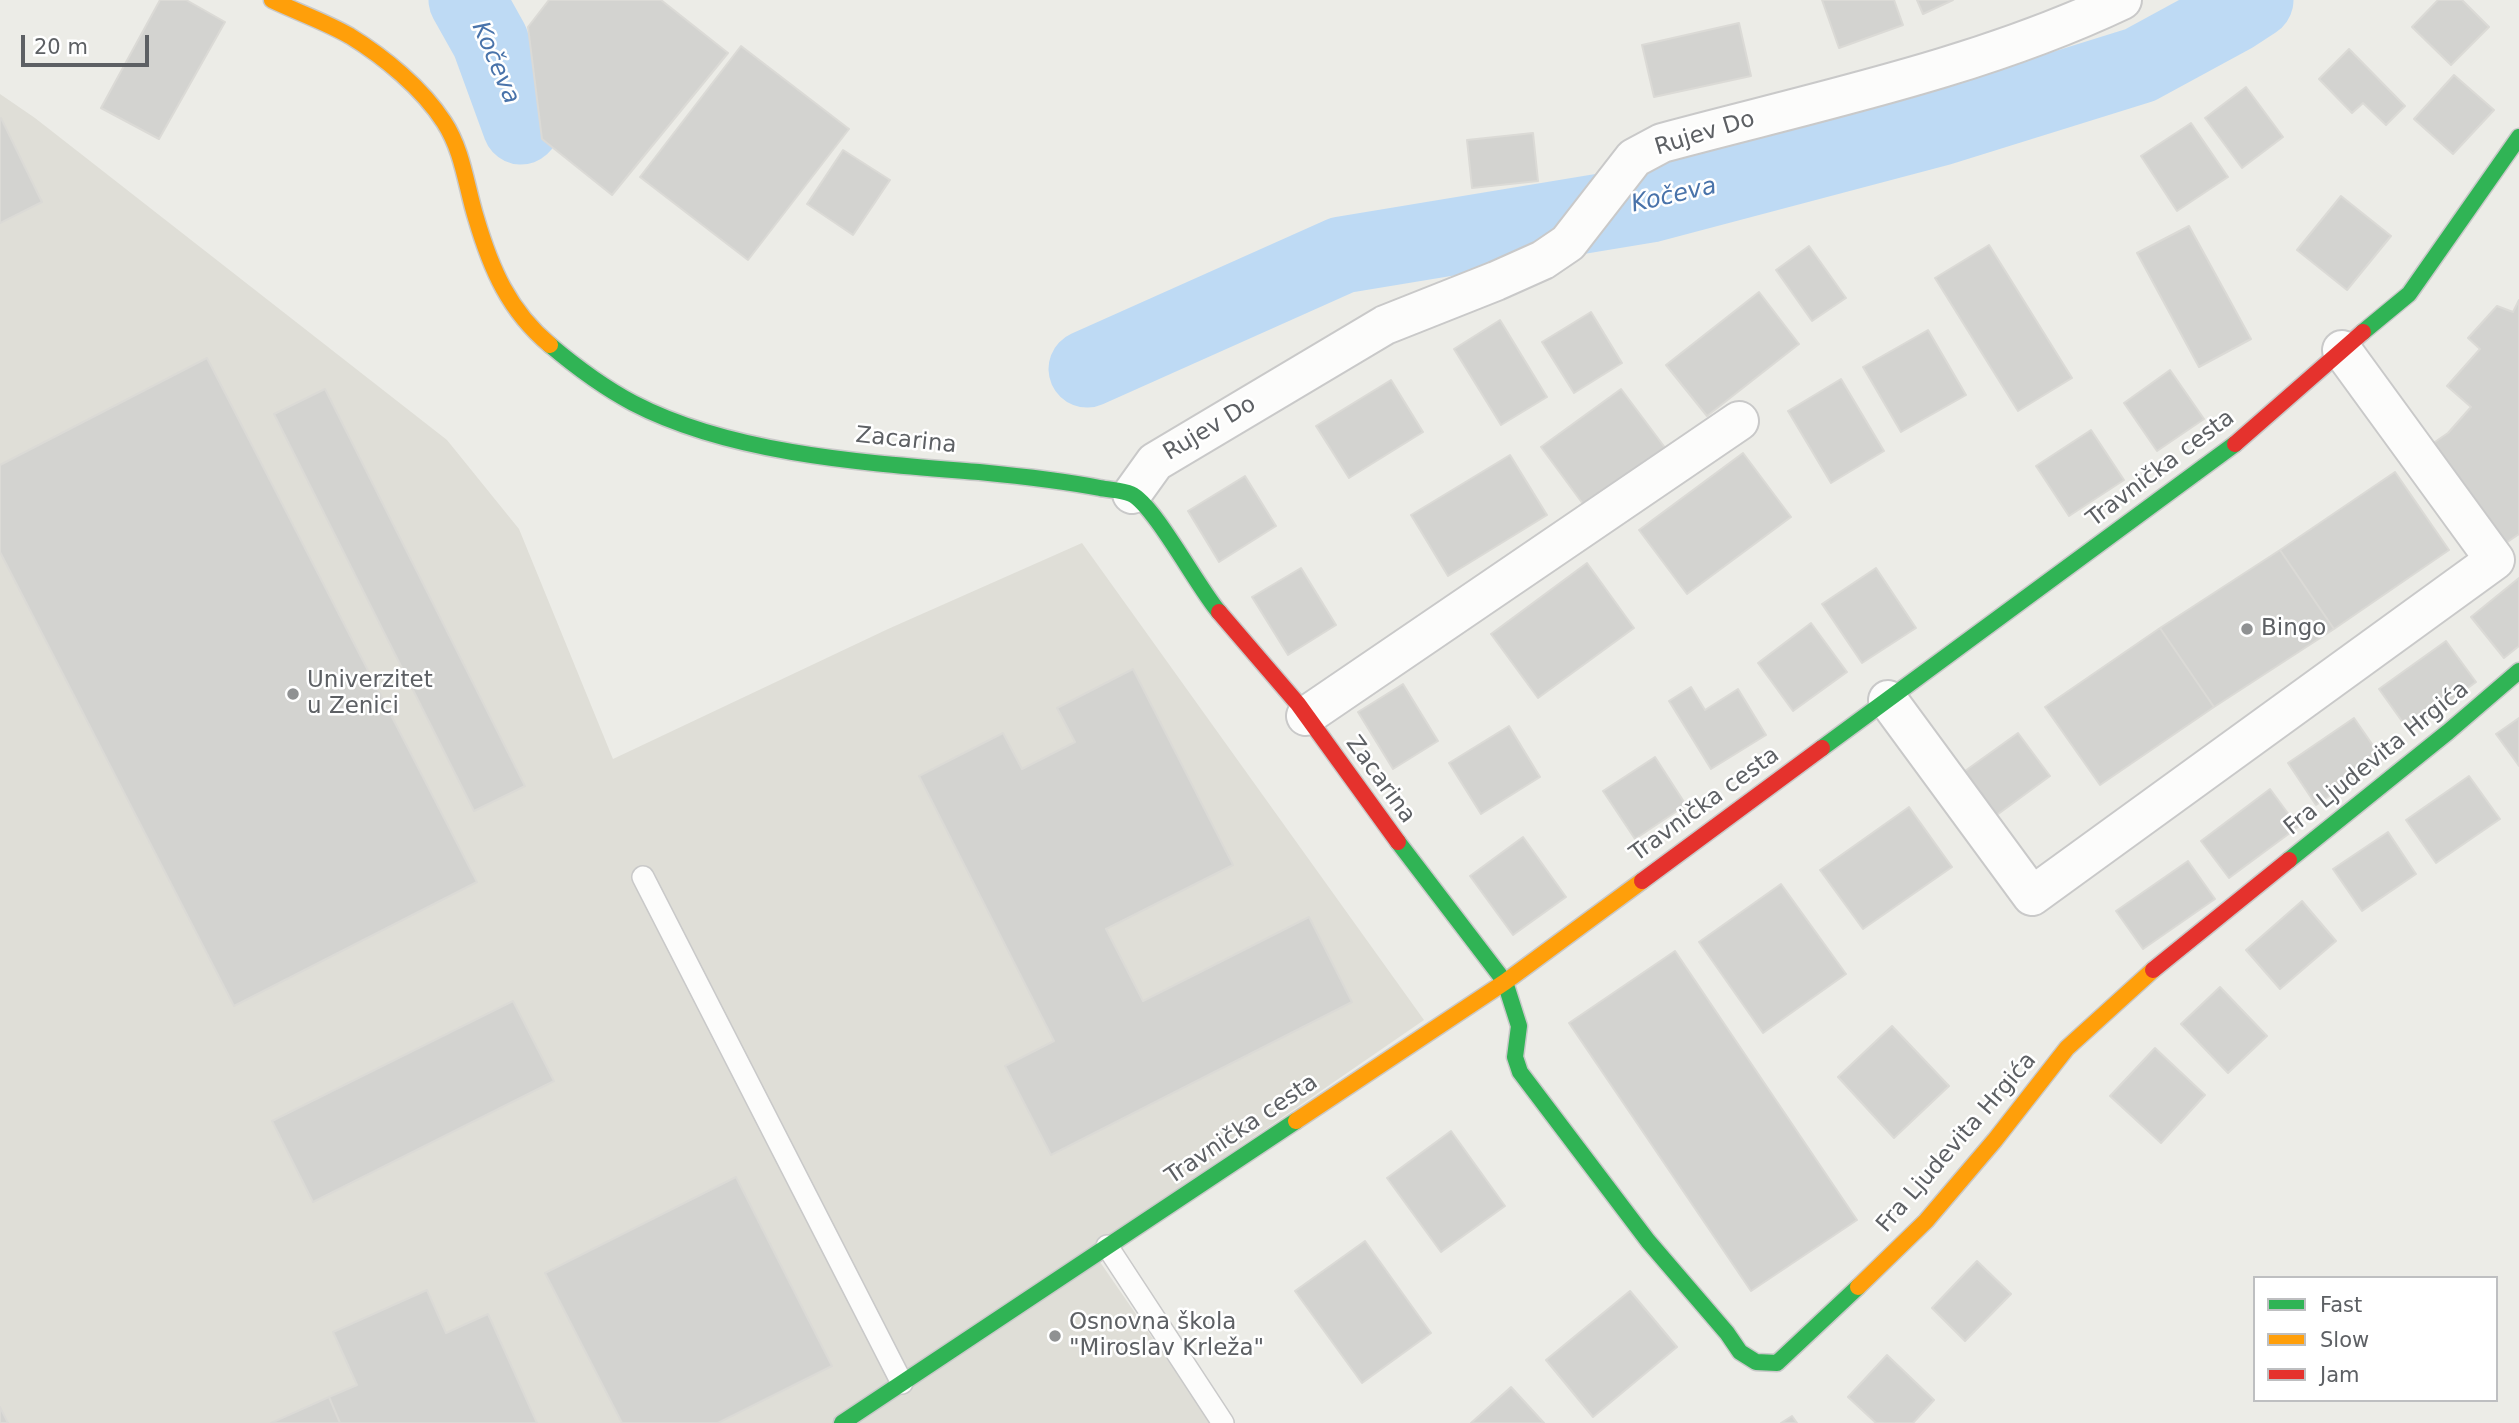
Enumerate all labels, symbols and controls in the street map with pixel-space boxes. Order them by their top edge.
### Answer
water label: Kočeva [465,18,525,108]
scale bar [24,21,152,65]
text: 20 m [34,35,88,59]
street label: Rujev Do [1652,106,1758,162]
water label: Kočeva [1629,172,1719,220]
street label: Rujev Do [1159,391,1261,467]
street label: Travnička cesta [2082,405,2240,533]
street label: Zacarina [854,422,958,460]
place label: Bingo [2261,615,2326,643]
marker: Bingo [2239,621,2255,637]
place label: Univerzitet u Zenici [307,667,433,721]
street label: Fra Ljudevita Hrgića [2279,676,2475,842]
marker: Univerzitet u Zenici [285,686,301,702]
street label: Zacarina [1339,731,1421,829]
street label: Travnička cesta [1625,742,1785,868]
street label: Fra Ljudevita Hrgića [1871,1047,2043,1239]
street label: Travnička cesta [1161,1069,1323,1191]
legend [2253,1276,2498,1402]
text: Fast [2320,1293,2362,1317]
place label: Osnovna škola "Miroslav Krleža" [1069,1309,1264,1363]
marker: Osnovna škola "Miroslav Krleža" [1047,1328,1063,1344]
text: Slow [2320,1328,2369,1352]
text: Jam [2320,1363,2360,1387]

